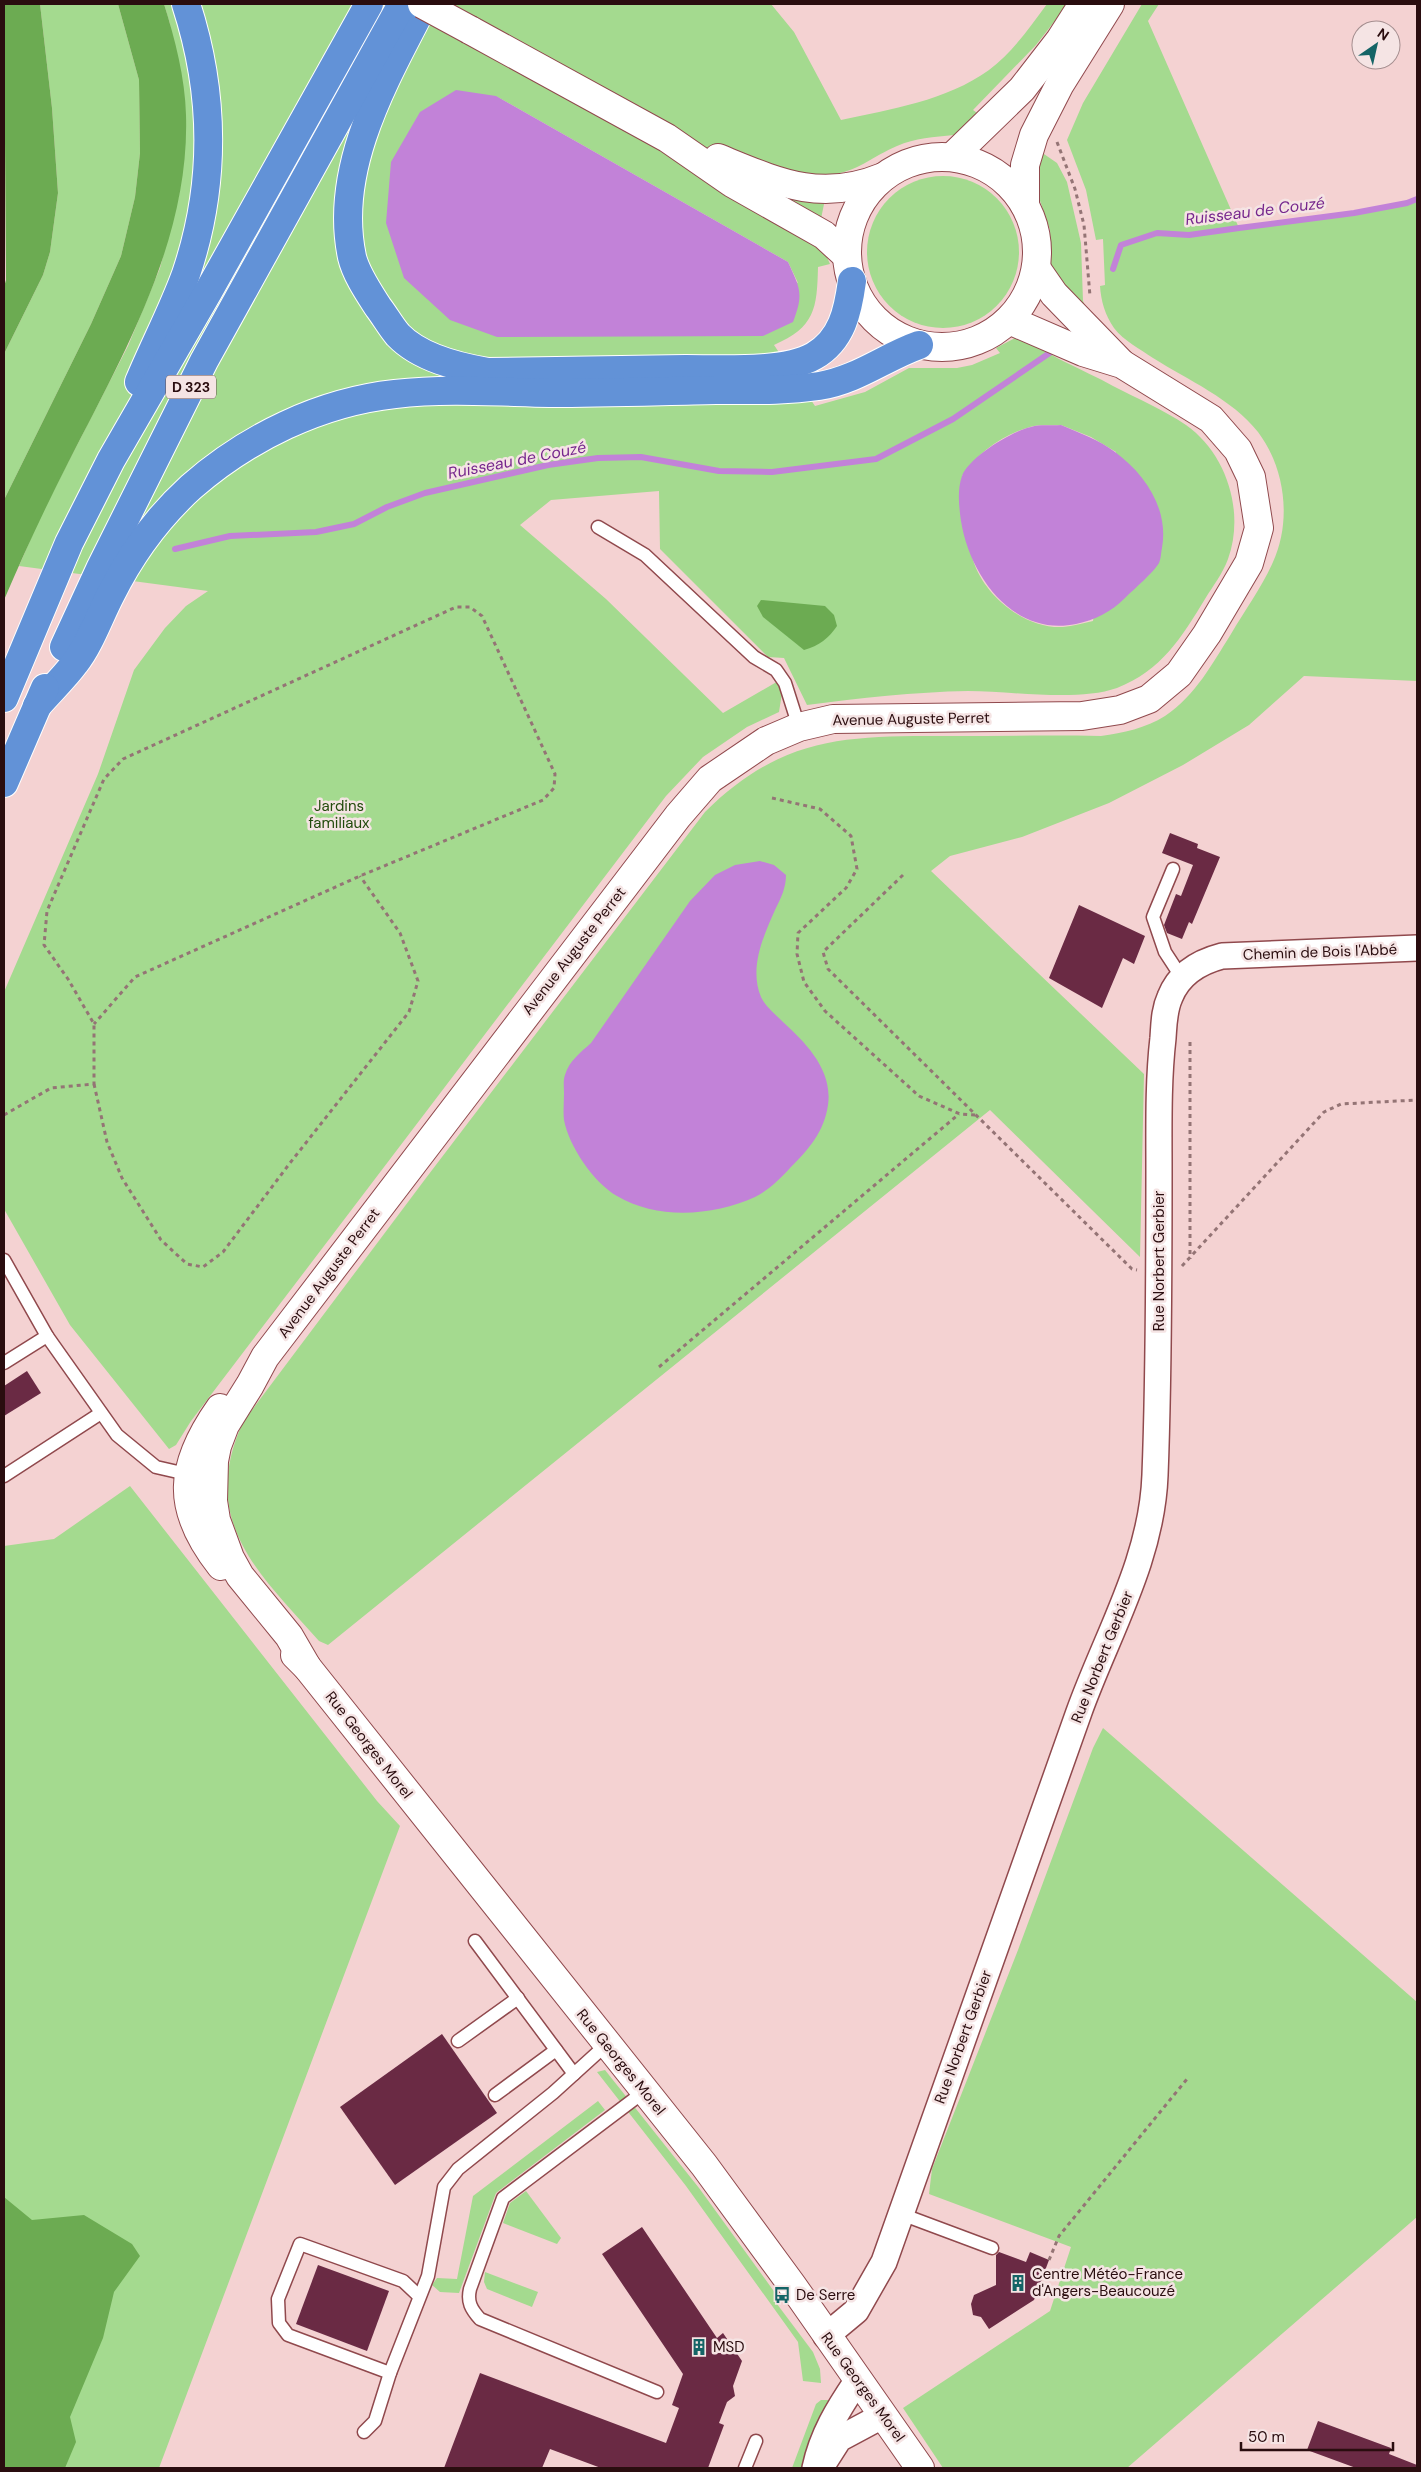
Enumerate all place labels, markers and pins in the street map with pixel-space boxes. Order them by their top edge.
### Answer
place label: Centre Météo-France d'Angers-Beaucouzé [1032,2264,1183,2301]
building icon: Centre Météo-France d'Angers-Beaucouzé [1008,2273,1028,2293]
bus stop icon: De Serre [772,2285,792,2305]
place label: De Serre [796,2285,855,2305]
building icon: MSD [689,2337,709,2357]
place label: MSD [713,2337,745,2357]

